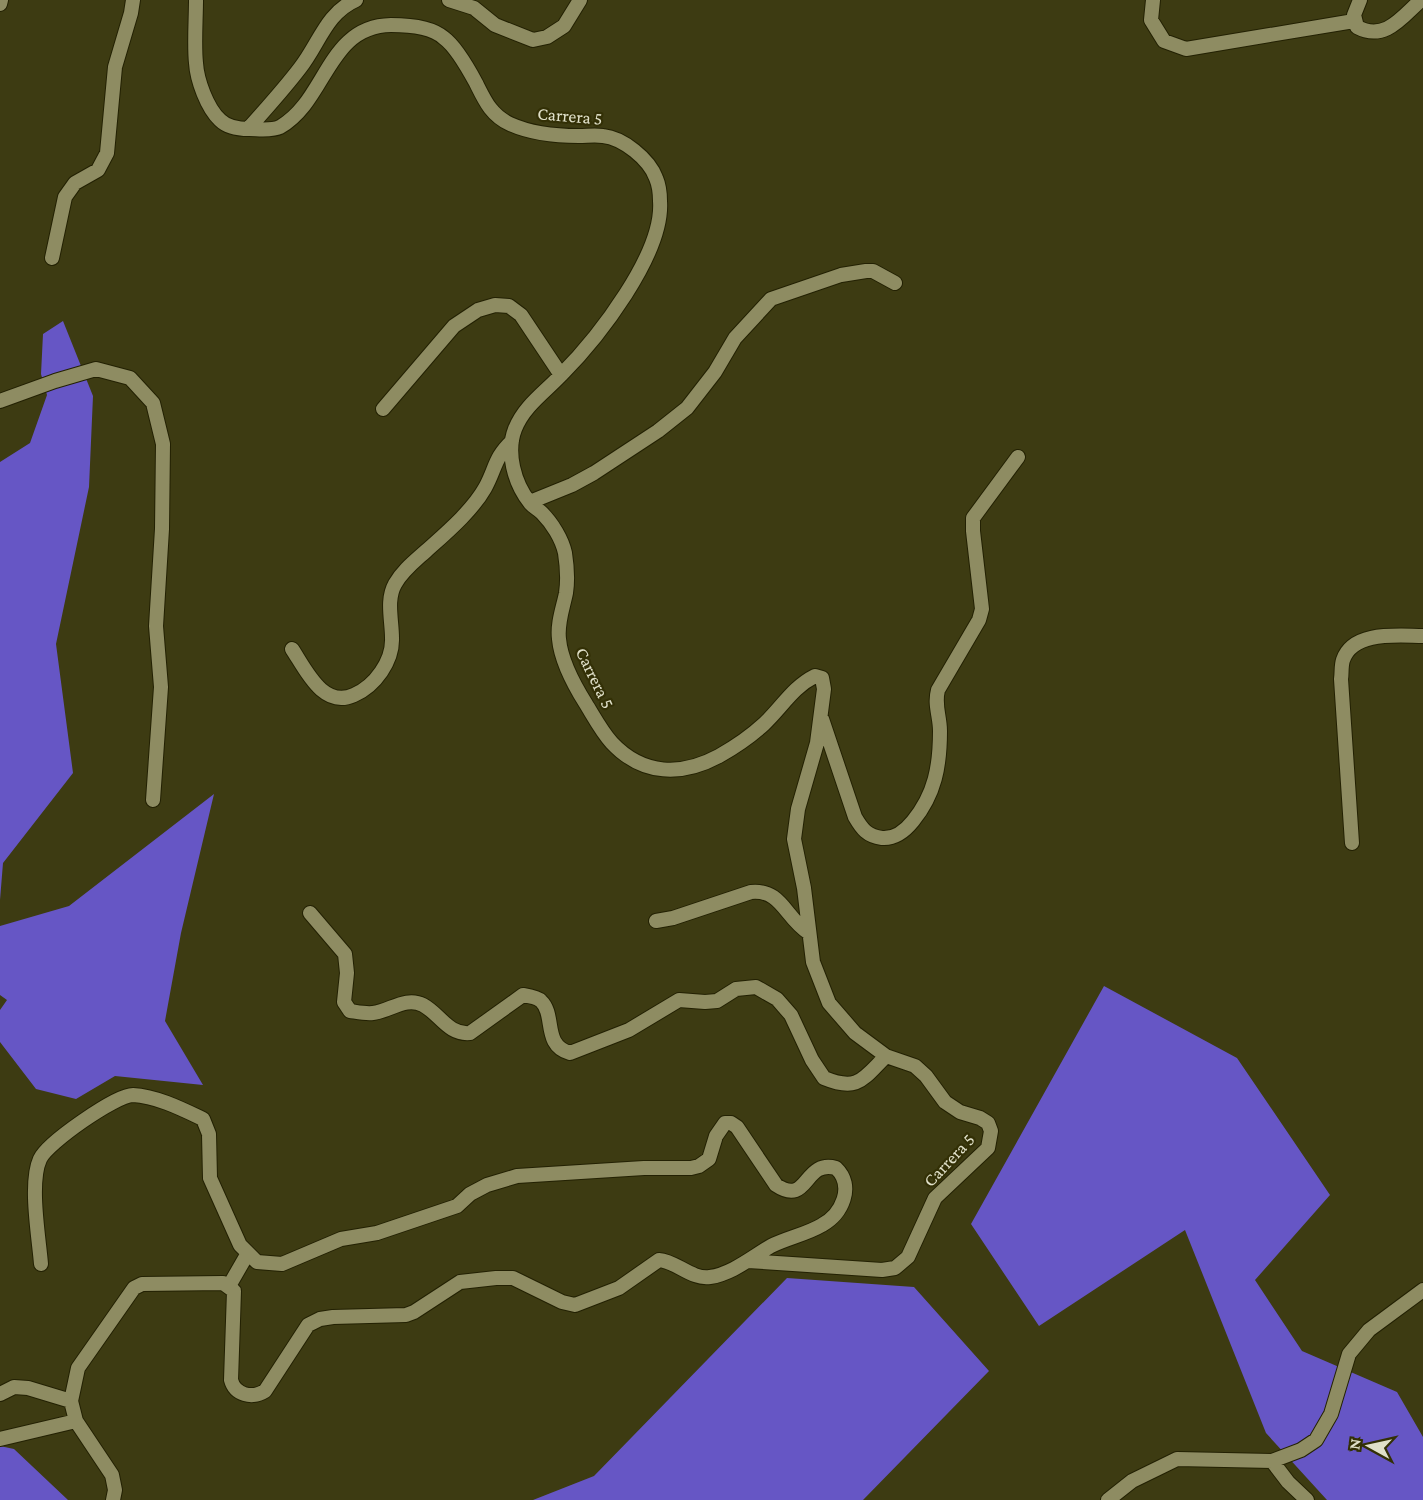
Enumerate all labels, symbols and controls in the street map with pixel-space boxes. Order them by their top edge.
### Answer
street label: Carrera 5 [537,103,603,129]
street label: Carrera 5 [572,644,618,712]
street label: Carrera 5 [919,1129,979,1191]
north arrow [1339,1416,1399,1476]
text: N [1345,1437,1364,1451]

